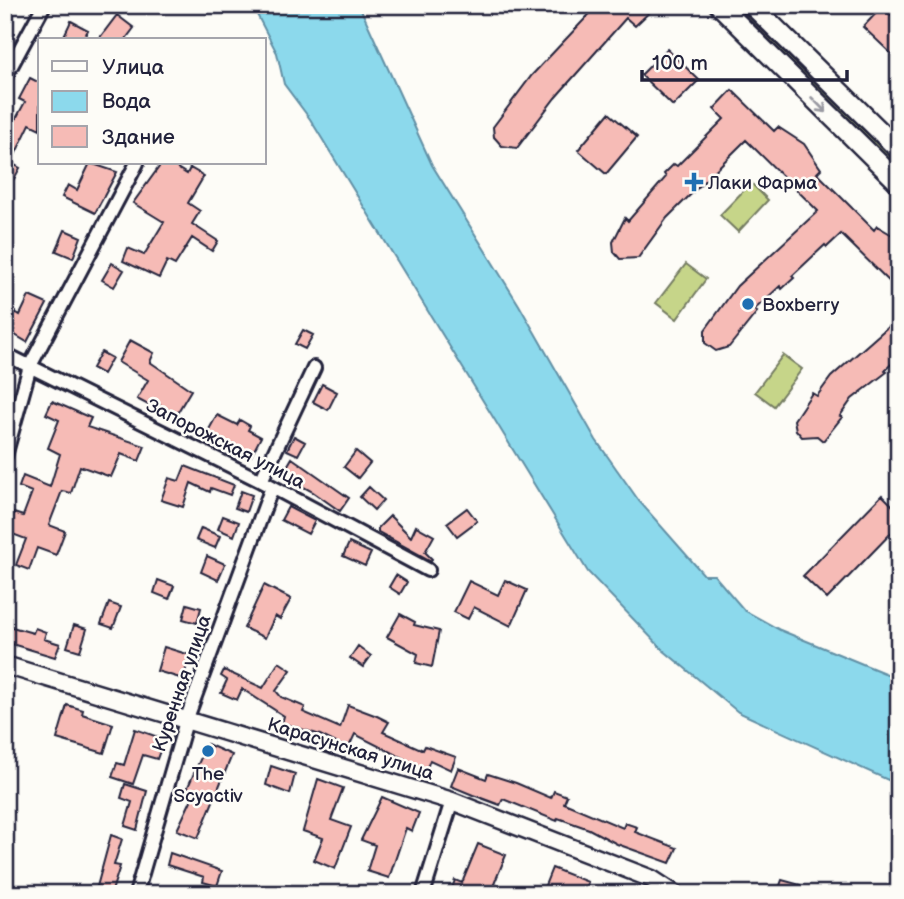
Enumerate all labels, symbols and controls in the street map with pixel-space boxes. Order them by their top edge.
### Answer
legend [38,38,266,164]
scale bar [642,38,846,82]
text: 100 m [652,51,708,76]
text: Улица [102,55,165,80]
text: Вода [102,89,151,114]
one-way arrow [811,97,828,114]
text: Здание [102,125,175,150]
place label: Лаки Фарма [707,172,818,195]
marker: Лаки Фарма [686,174,702,190]
place label: Boxberry [762,294,840,317]
marker: Boxberry [740,296,756,312]
street label: Запорожская улица [142,394,309,494]
street label: Куренная улица [148,612,217,755]
street label: Карасунская улица [265,713,437,786]
marker: The Scyactiv [200,743,216,759]
place label: The Scyactiv [173,763,243,808]

